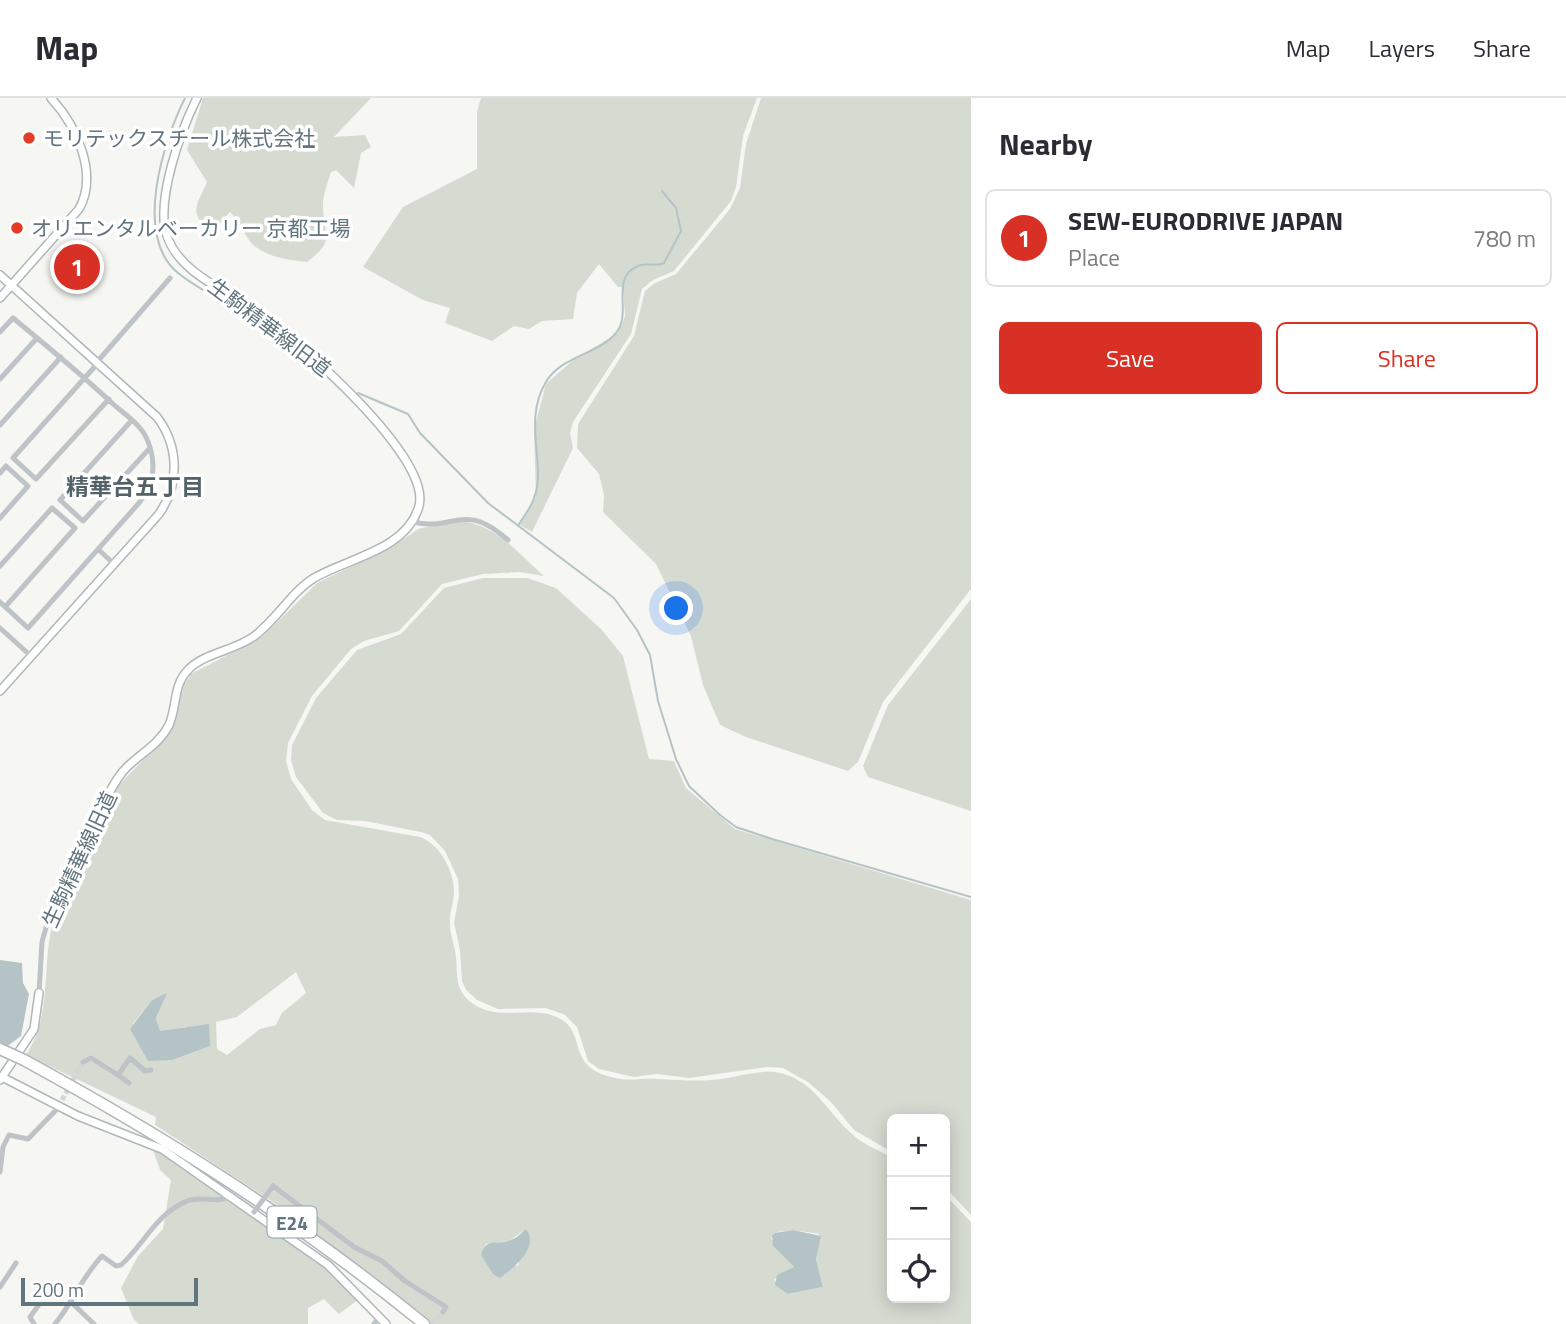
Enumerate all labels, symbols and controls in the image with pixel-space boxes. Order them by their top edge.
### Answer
text: Map [35,23,98,73]
text: Map [1286,30,1331,66]
text: Layers [1369,30,1435,66]
text: Share [1473,30,1531,66]
text: Nearby [999,121,1092,167]
place label: モリテックスチール株式会社 [43,122,315,154]
marker: モリテックスチール株式会社 [21,130,37,146]
text: SEW-EURODRIVE JAPAN [1068,201,1343,240]
place label: オリエンタルベーカリー 京都工場 [31,212,351,244]
marker: オリエンタルベーカリー 京都工場 [9,220,25,236]
text: 1 [1018,221,1030,256]
text: 780 m [1473,221,1536,256]
text: Place [1068,240,1120,275]
pin: 1 [54,241,100,293]
street label: 生駒精華線旧道 [202,270,338,384]
button: Save [999,322,1262,394]
button: Share [1276,322,1538,394]
district label: 精華台五丁目 [66,469,204,504]
your location [659,591,693,625]
street label: 生駒精華線旧道 [33,786,125,932]
map controls [887,1114,950,1303]
button: + [887,1114,950,1177]
button: − [887,1177,950,1240]
road number: E24 [268,1206,316,1238]
button: locate [887,1240,950,1303]
scale bar [21,1275,198,1307]
text: 200 m [32,1275,84,1304]

